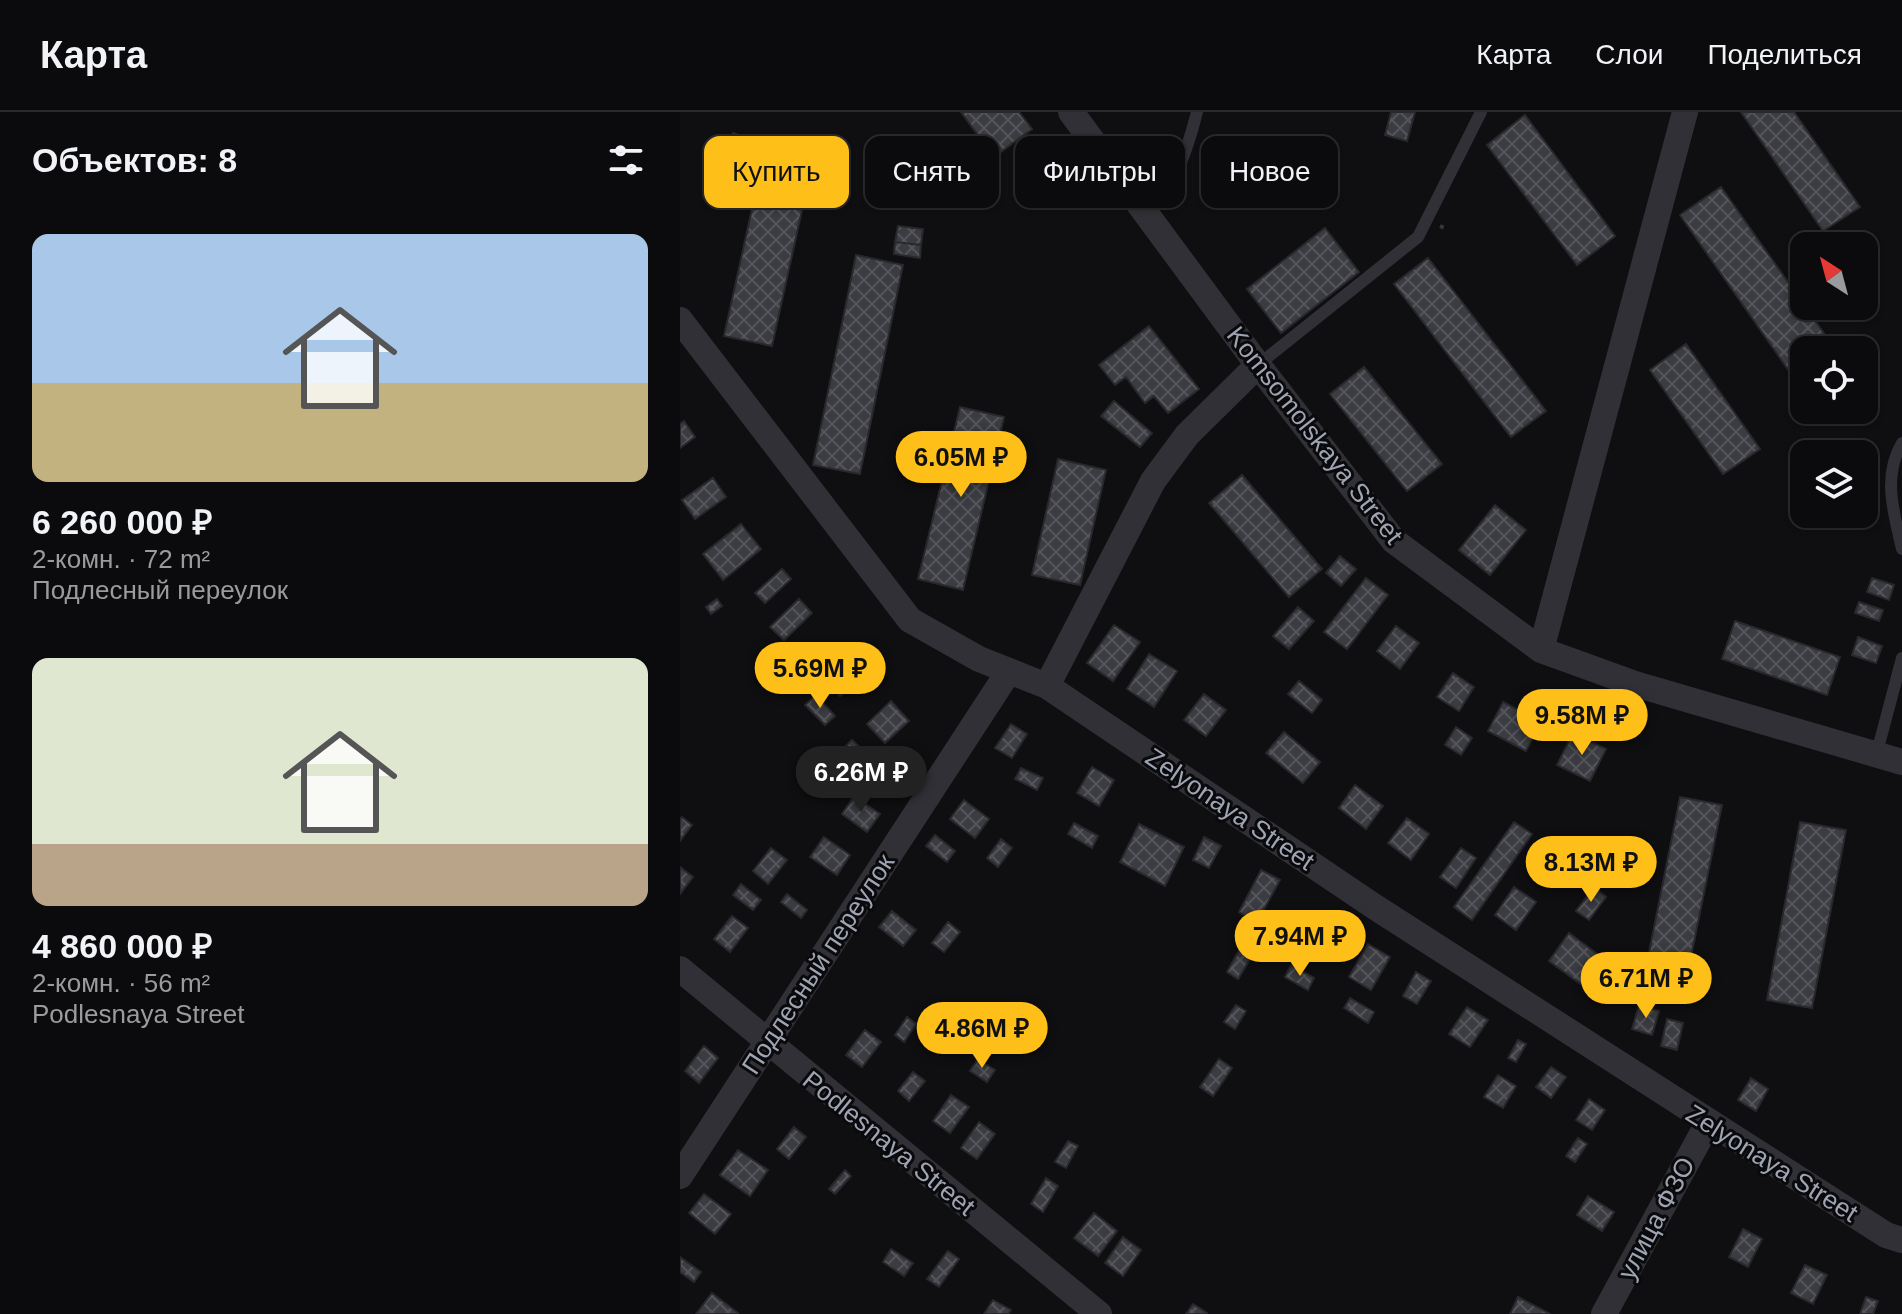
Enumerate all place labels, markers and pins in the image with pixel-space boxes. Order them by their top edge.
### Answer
pin: 6.05M ₽ [887,431,1035,499]
pin: 5.69M ₽ [746,642,894,710]
pin: 9.58M ₽ [1508,689,1656,757]
pin: 6.26M ₽ [787,746,935,814]
pin: 8.13M ₽ [1517,836,1665,904]
pin: 7.94M ₽ [1226,910,1374,978]
pin: 6.71M ₽ [1572,952,1720,1020]
pin: 4.86M ₽ [908,1002,1056,1070]

